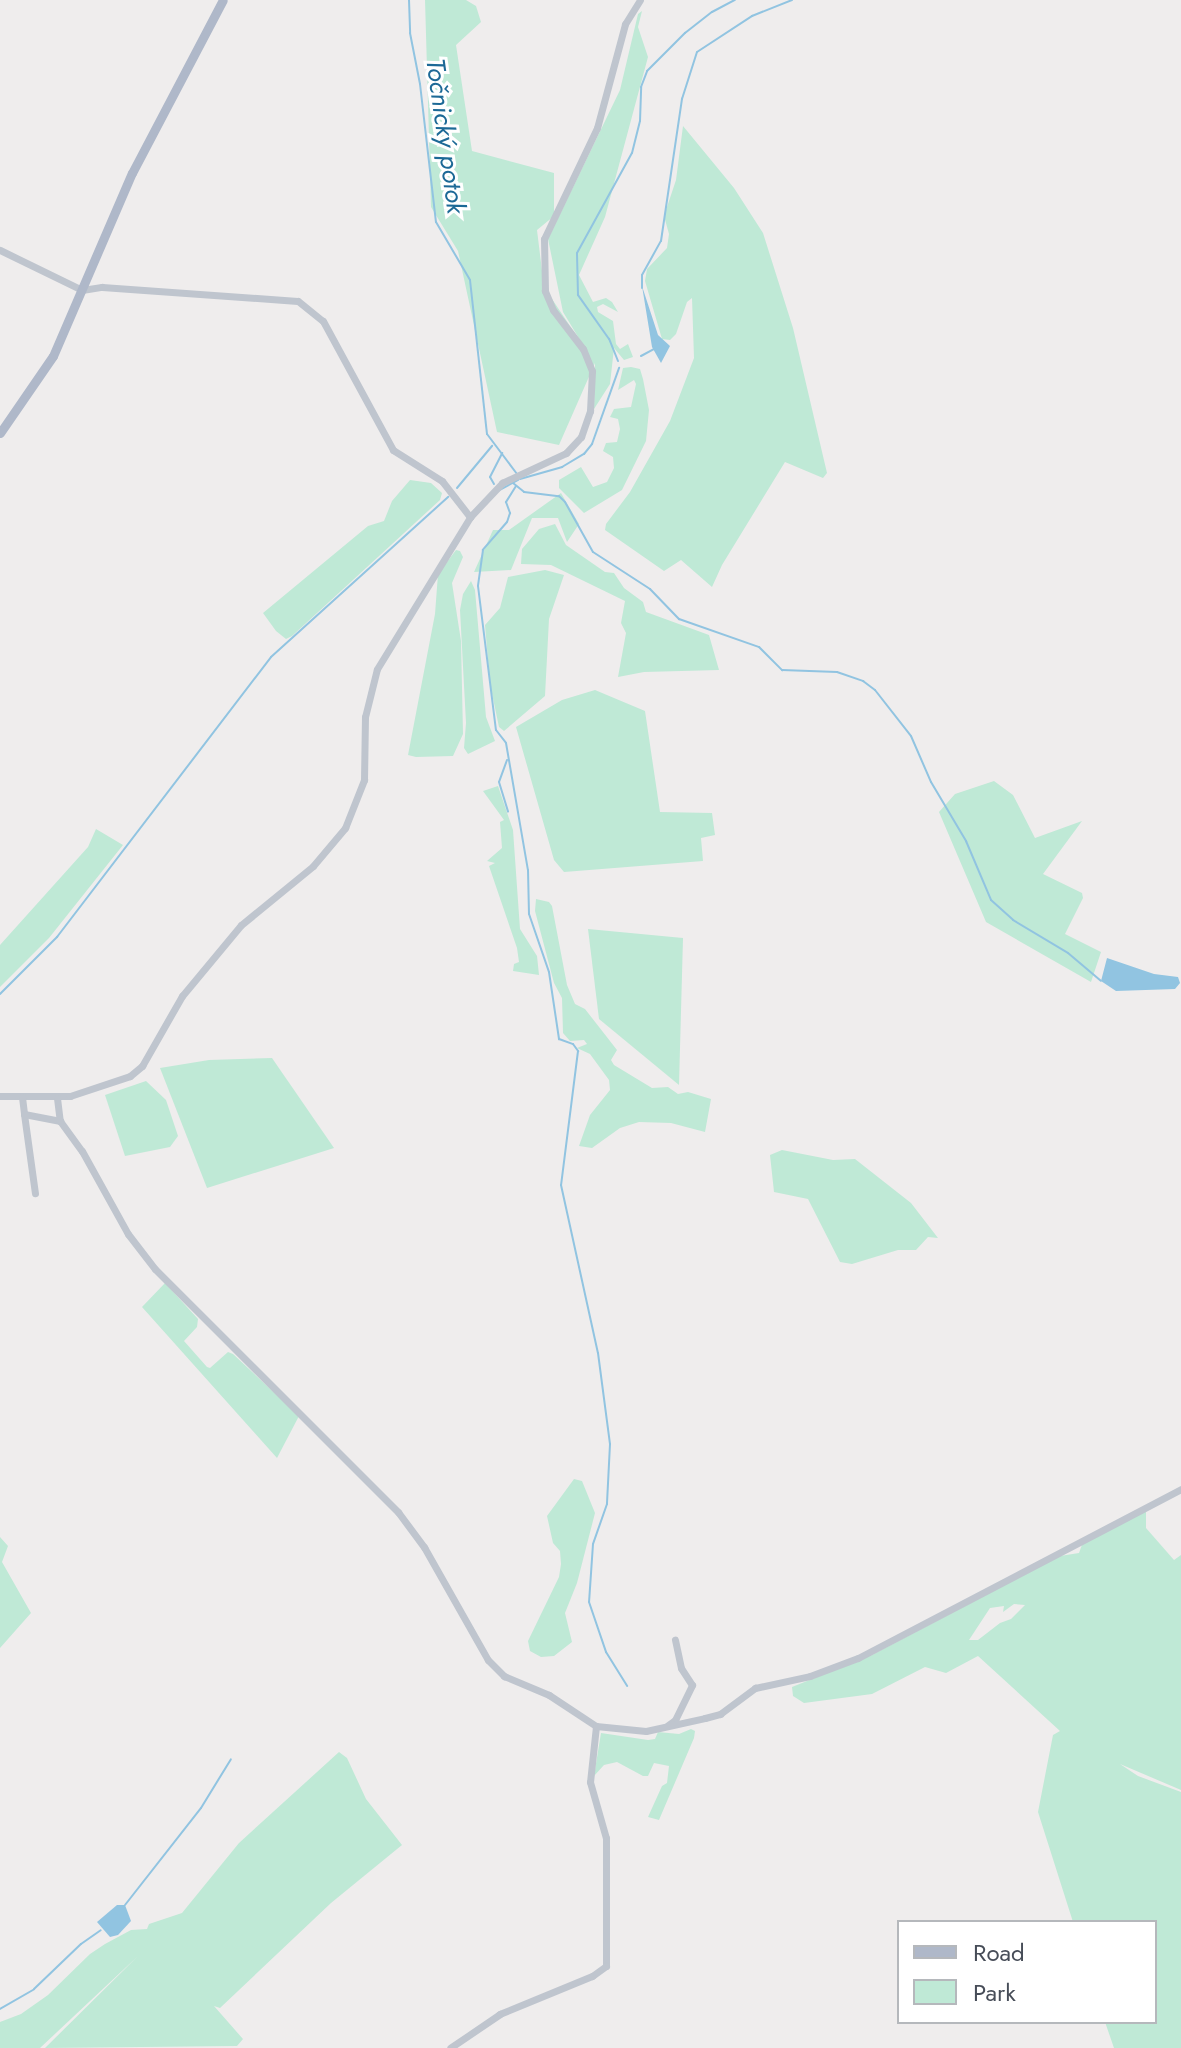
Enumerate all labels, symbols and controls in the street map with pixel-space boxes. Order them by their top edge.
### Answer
water label: Točnický potok [419,56,471,216]
legend [897,1920,1157,2024]
text: Road [973,1935,1025,1970]
text: Park [973,1975,1016,2010]

